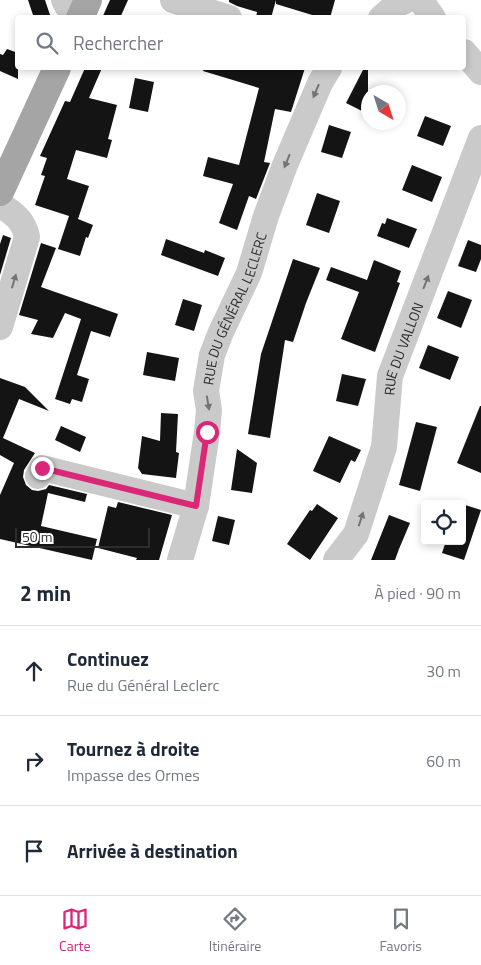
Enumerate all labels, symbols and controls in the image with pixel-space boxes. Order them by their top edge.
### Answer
search box [15,15,466,70]
text: Rechercher [73,28,163,57]
icon: search [33,29,61,57]
one-way arrow [312,84,320,98]
north arrow [361,85,406,130]
one-way arrow [283,154,291,169]
street label: RUE DU GÉNÉRAL LECLERC [197,229,271,387]
one-way arrow [10,273,18,288]
one-way arrow [423,275,430,290]
street label: RUE DU VALLON [378,299,428,396]
one-way arrow [204,395,212,411]
route start [196,421,219,444]
route end [31,457,54,480]
map controls [421,500,466,545]
button: locate [421,500,466,545]
one-way arrow [357,511,365,526]
scale bar [15,525,150,548]
text: 50 m [22,526,52,547]
text: 2 min [20,577,71,609]
text: À pied · 90 m [374,581,461,605]
text: Continuez [67,644,149,673]
icon: ahead [20,657,48,685]
text: 30 m [426,659,461,683]
text: Rue du Général Leclerc [67,673,220,697]
text: Tournez à droite [67,734,199,763]
icon: right [20,747,48,775]
text: 60 m [426,749,461,773]
text: Impasse des Ormes [67,763,200,787]
text: Arrivée à destination [67,836,238,865]
icon: arrive [20,837,48,865]
tab: Carte [59,905,91,956]
tab: Itinéraire [209,905,261,956]
tab: Favoris [380,905,422,956]

